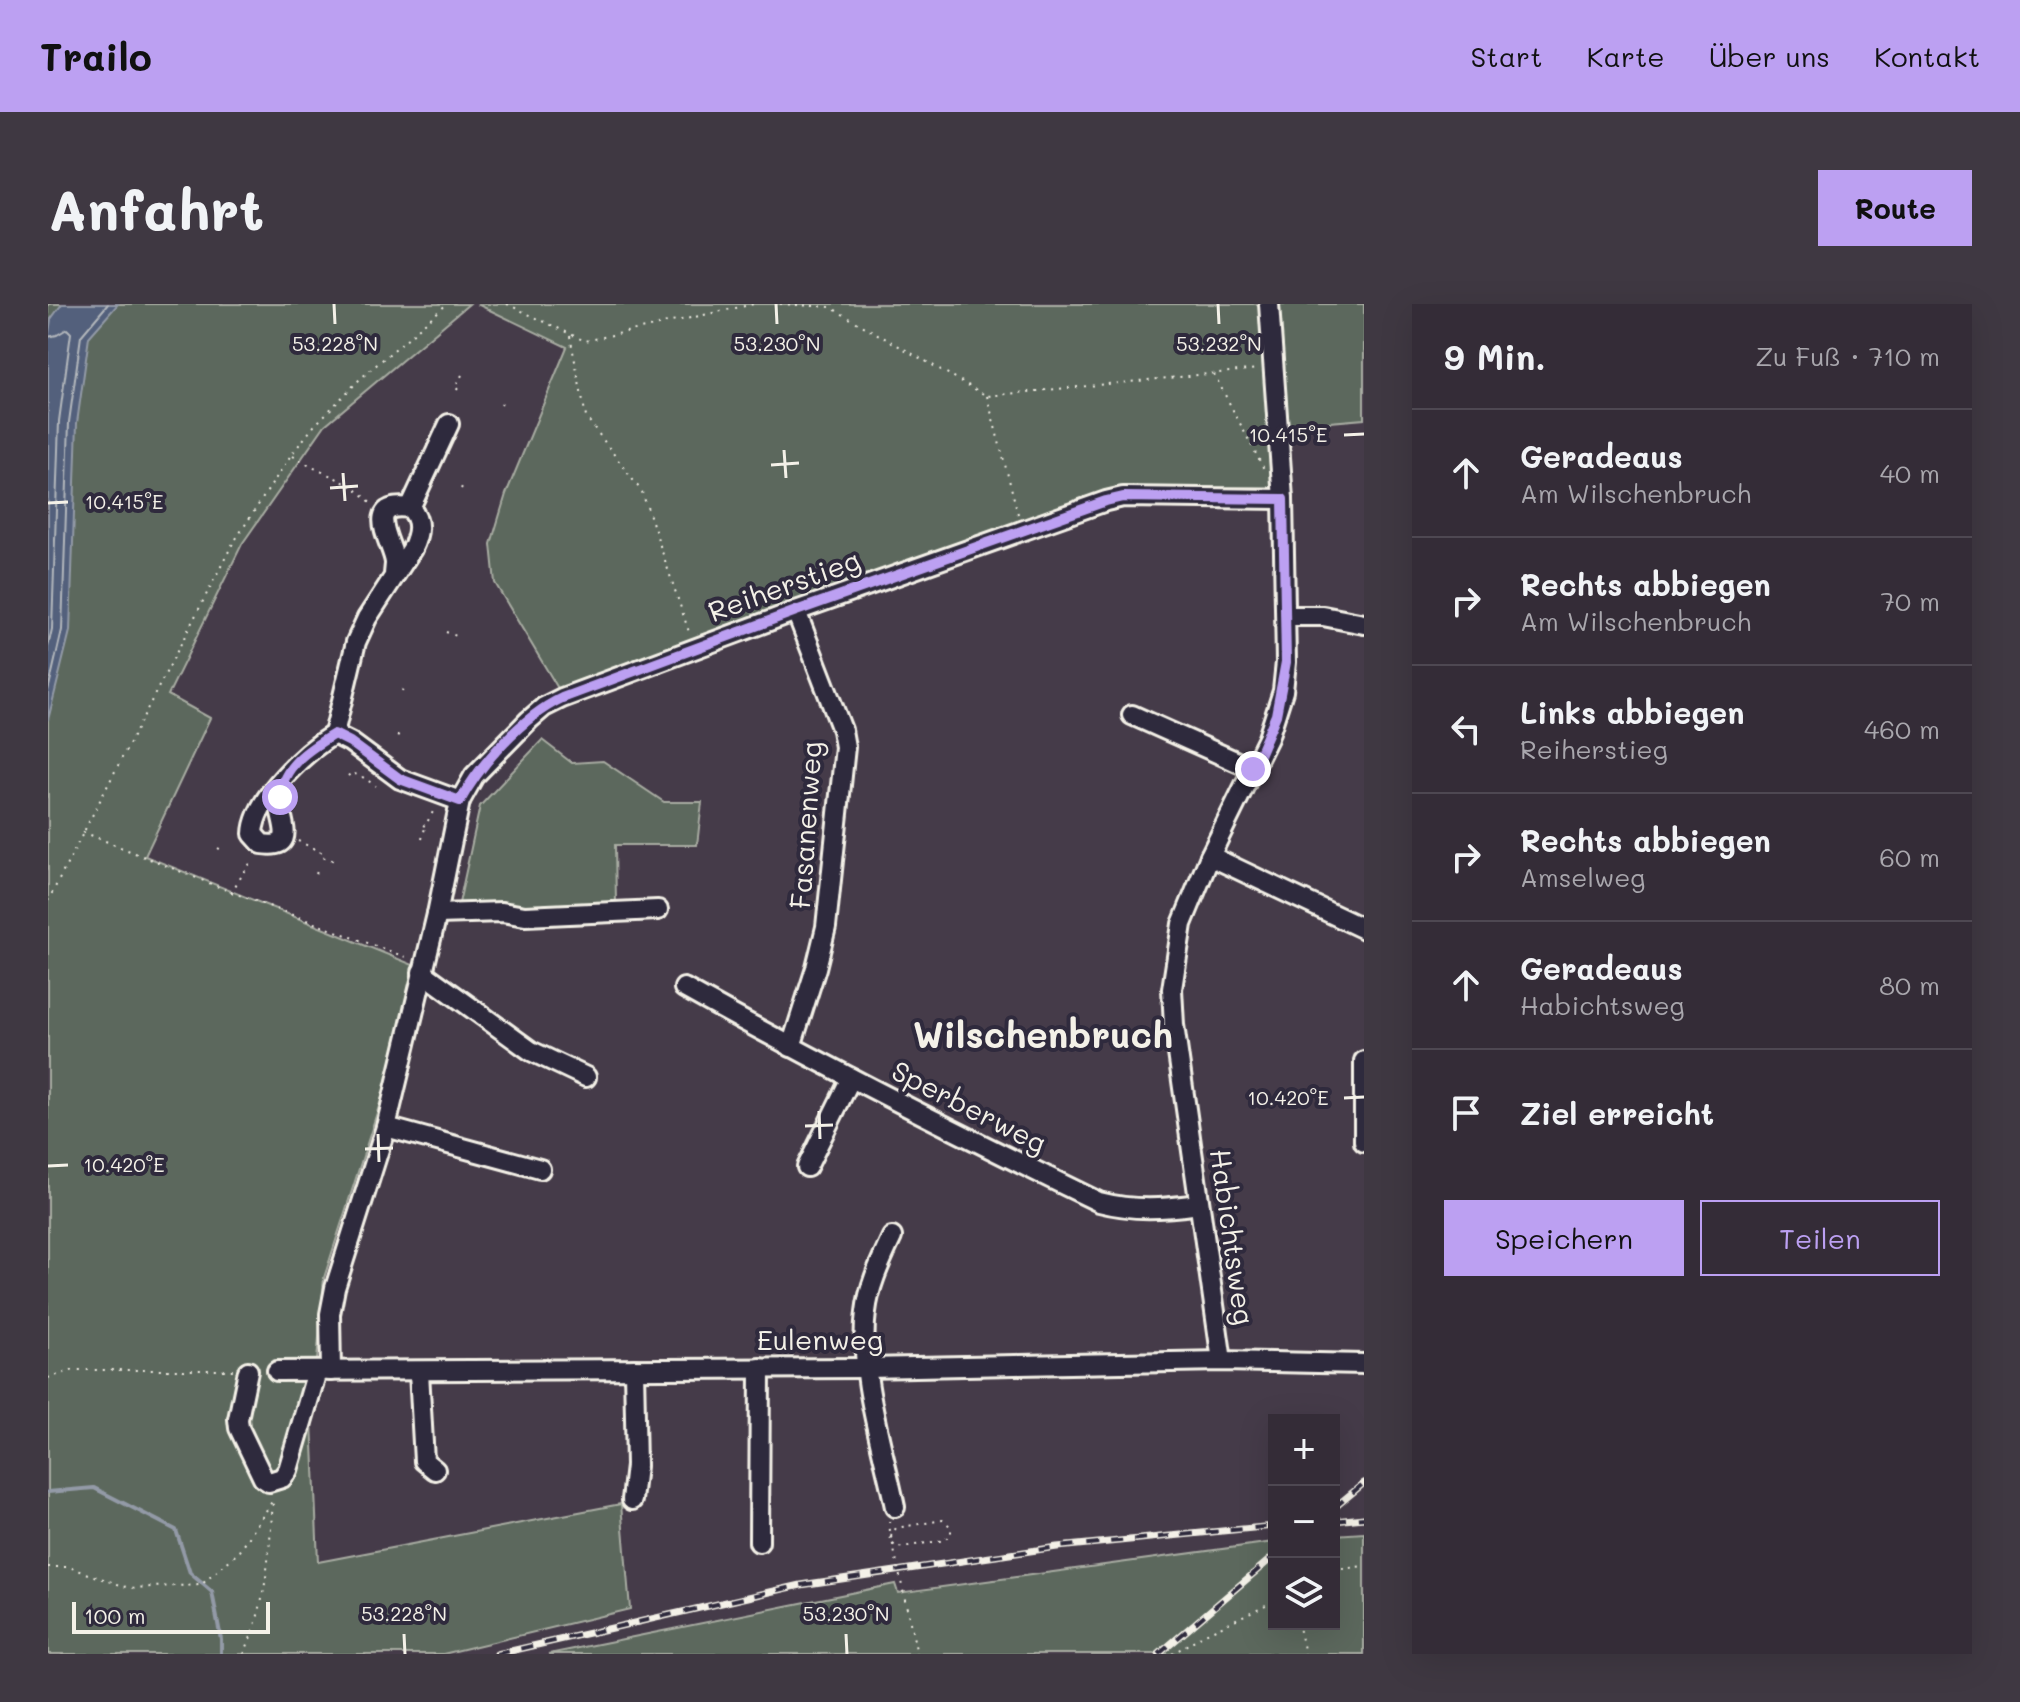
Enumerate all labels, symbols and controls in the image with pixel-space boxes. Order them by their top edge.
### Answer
text: Trailo [40,31,152,81]
text: Start [1471,38,1542,74]
text: Karte [1586,38,1665,74]
text: Über uns [1709,38,1830,74]
text: Kontakt [1874,38,1980,74]
button: Route [1818,170,1972,246]
text: Anfahrt [48,172,264,245]
text: 53.228°N [292,330,378,356]
text: 53.230°N [734,330,820,356]
text: 53.232°N [1176,330,1262,356]
text: 9 Min. [1444,334,1546,379]
text: Zu Fuß · 710 m [1756,339,1940,373]
text: 10.415°E [1249,421,1327,447]
text: Geradeaus [1520,436,1683,476]
icon: ahead [1444,451,1488,495]
text: 40 m [1880,456,1940,490]
text: Am Wilschenbruch [1520,476,1751,510]
text: 10.415°E [85,488,163,514]
street label: Reiherstieg [703,541,865,629]
text: Rechts abbiegen [1520,564,1771,604]
icon: right [1444,579,1488,623]
text: 70 m [1880,584,1940,618]
text: Am Wilschenbruch [1520,604,1751,638]
text: Links abbiegen [1520,692,1744,732]
icon: left [1444,707,1488,751]
text: 460 m [1864,712,1940,746]
text: Reiherstieg [1520,732,1668,766]
street label: Fasanenweg [781,740,829,910]
route end [1235,751,1271,787]
route start [262,779,298,815]
text: Rechts abbiegen [1520,820,1771,860]
icon: right [1444,835,1488,879]
text: 60 m [1879,840,1940,874]
text: Amselweg [1520,860,1645,894]
text: Geradeaus [1520,948,1683,988]
icon: ahead [1444,963,1488,1007]
text: 80 m [1879,968,1940,1002]
text: Habichtsweg [1520,988,1685,1022]
district label: Wilschenbruch [913,1010,1173,1057]
street label: Sperberweg [886,1052,1053,1160]
text: 10.420°E [1247,1084,1329,1110]
icon: arrive [1444,1091,1488,1135]
text: Ziel erreicht [1520,1093,1714,1133]
street label: Habichtsweg [1203,1147,1263,1327]
text: 10.420°E [83,1151,165,1177]
button: Speichern [1444,1200,1684,1276]
button: Teilen [1700,1200,1940,1276]
street label: Eulenweg [757,1321,883,1357]
map controls [1268,1414,1340,1630]
button: + [1268,1414,1340,1486]
button: − [1268,1486,1340,1558]
button: layers [1268,1558,1340,1630]
scale bar [72,1598,270,1634]
text: 53.228°N [361,1600,447,1626]
text: 53.230°N [803,1600,889,1626]
text: 100 m [84,1601,146,1630]

